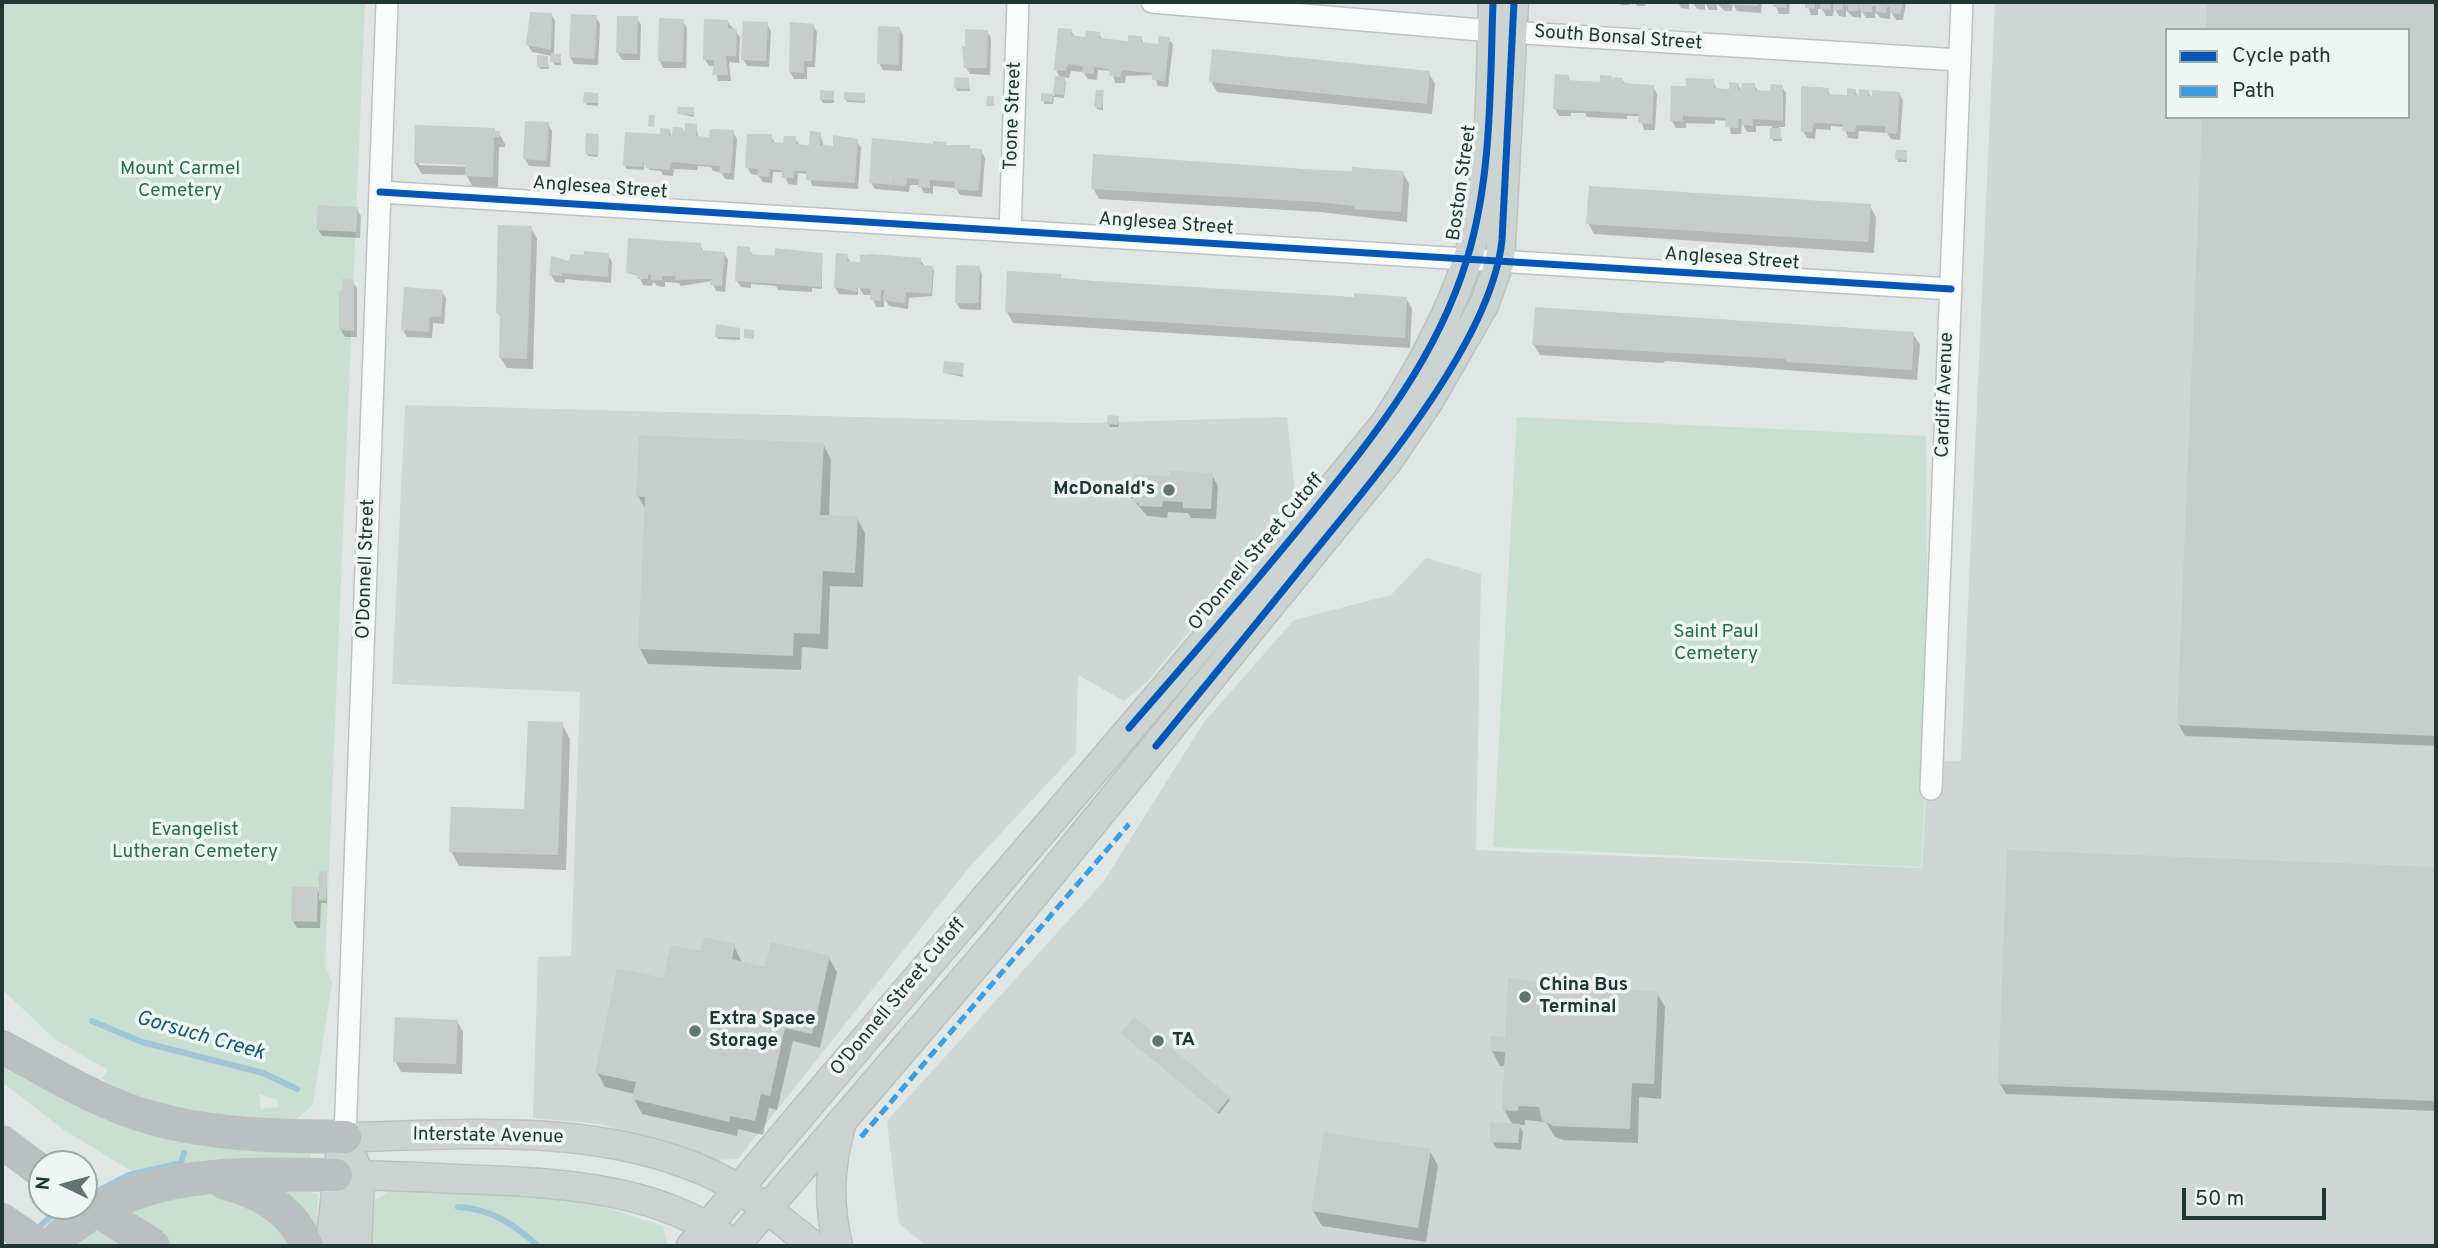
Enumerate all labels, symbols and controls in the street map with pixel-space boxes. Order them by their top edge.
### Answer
street label: South Bonsal Street [1533,22,1703,56]
legend [2165,28,2410,119]
text: Cycle path [2232,43,2331,70]
street label: Toone Street [1001,61,1027,171]
text: Path [2232,78,2275,105]
street label: Boston Street [1444,124,1482,242]
park label: Mount Carmel Cemetery [120,159,240,203]
street label: Anglesea Street [532,173,668,205]
street label: Anglesea Street [1098,209,1234,241]
street label: Anglesea Street [1664,244,1800,276]
street label: Cardiff Avenue [1932,332,1960,458]
street label: O'Donnell Street Cutoff [1185,470,1329,636]
place label: McDonald's [1053,479,1155,501]
marker: McDonald's [1161,482,1177,498]
street label: O'Donnell Street [353,499,381,639]
park label: Saint Paul Cemetery [1673,622,1759,666]
park label: Evangelist Lutheran Cemetery [112,820,278,864]
street label: O'Donnell Street Cutoff [827,915,971,1081]
place label: China Bus Terminal [1539,975,1628,1019]
marker: China Bus Terminal [1517,989,1533,1005]
water label: Gorsuch Creek [133,1007,267,1067]
place label: Extra Space Storage [709,1009,816,1053]
marker: Extra Space Storage [687,1023,703,1039]
place label: TA [1172,1030,1195,1052]
marker: TA [1150,1033,1166,1049]
street label: Interstate Avenue [412,1124,564,1150]
north arrow [28,1150,98,1220]
scale bar [2186,1174,2330,1218]
text: N [32,1175,57,1191]
text: 50 m [2195,1186,2244,1213]

